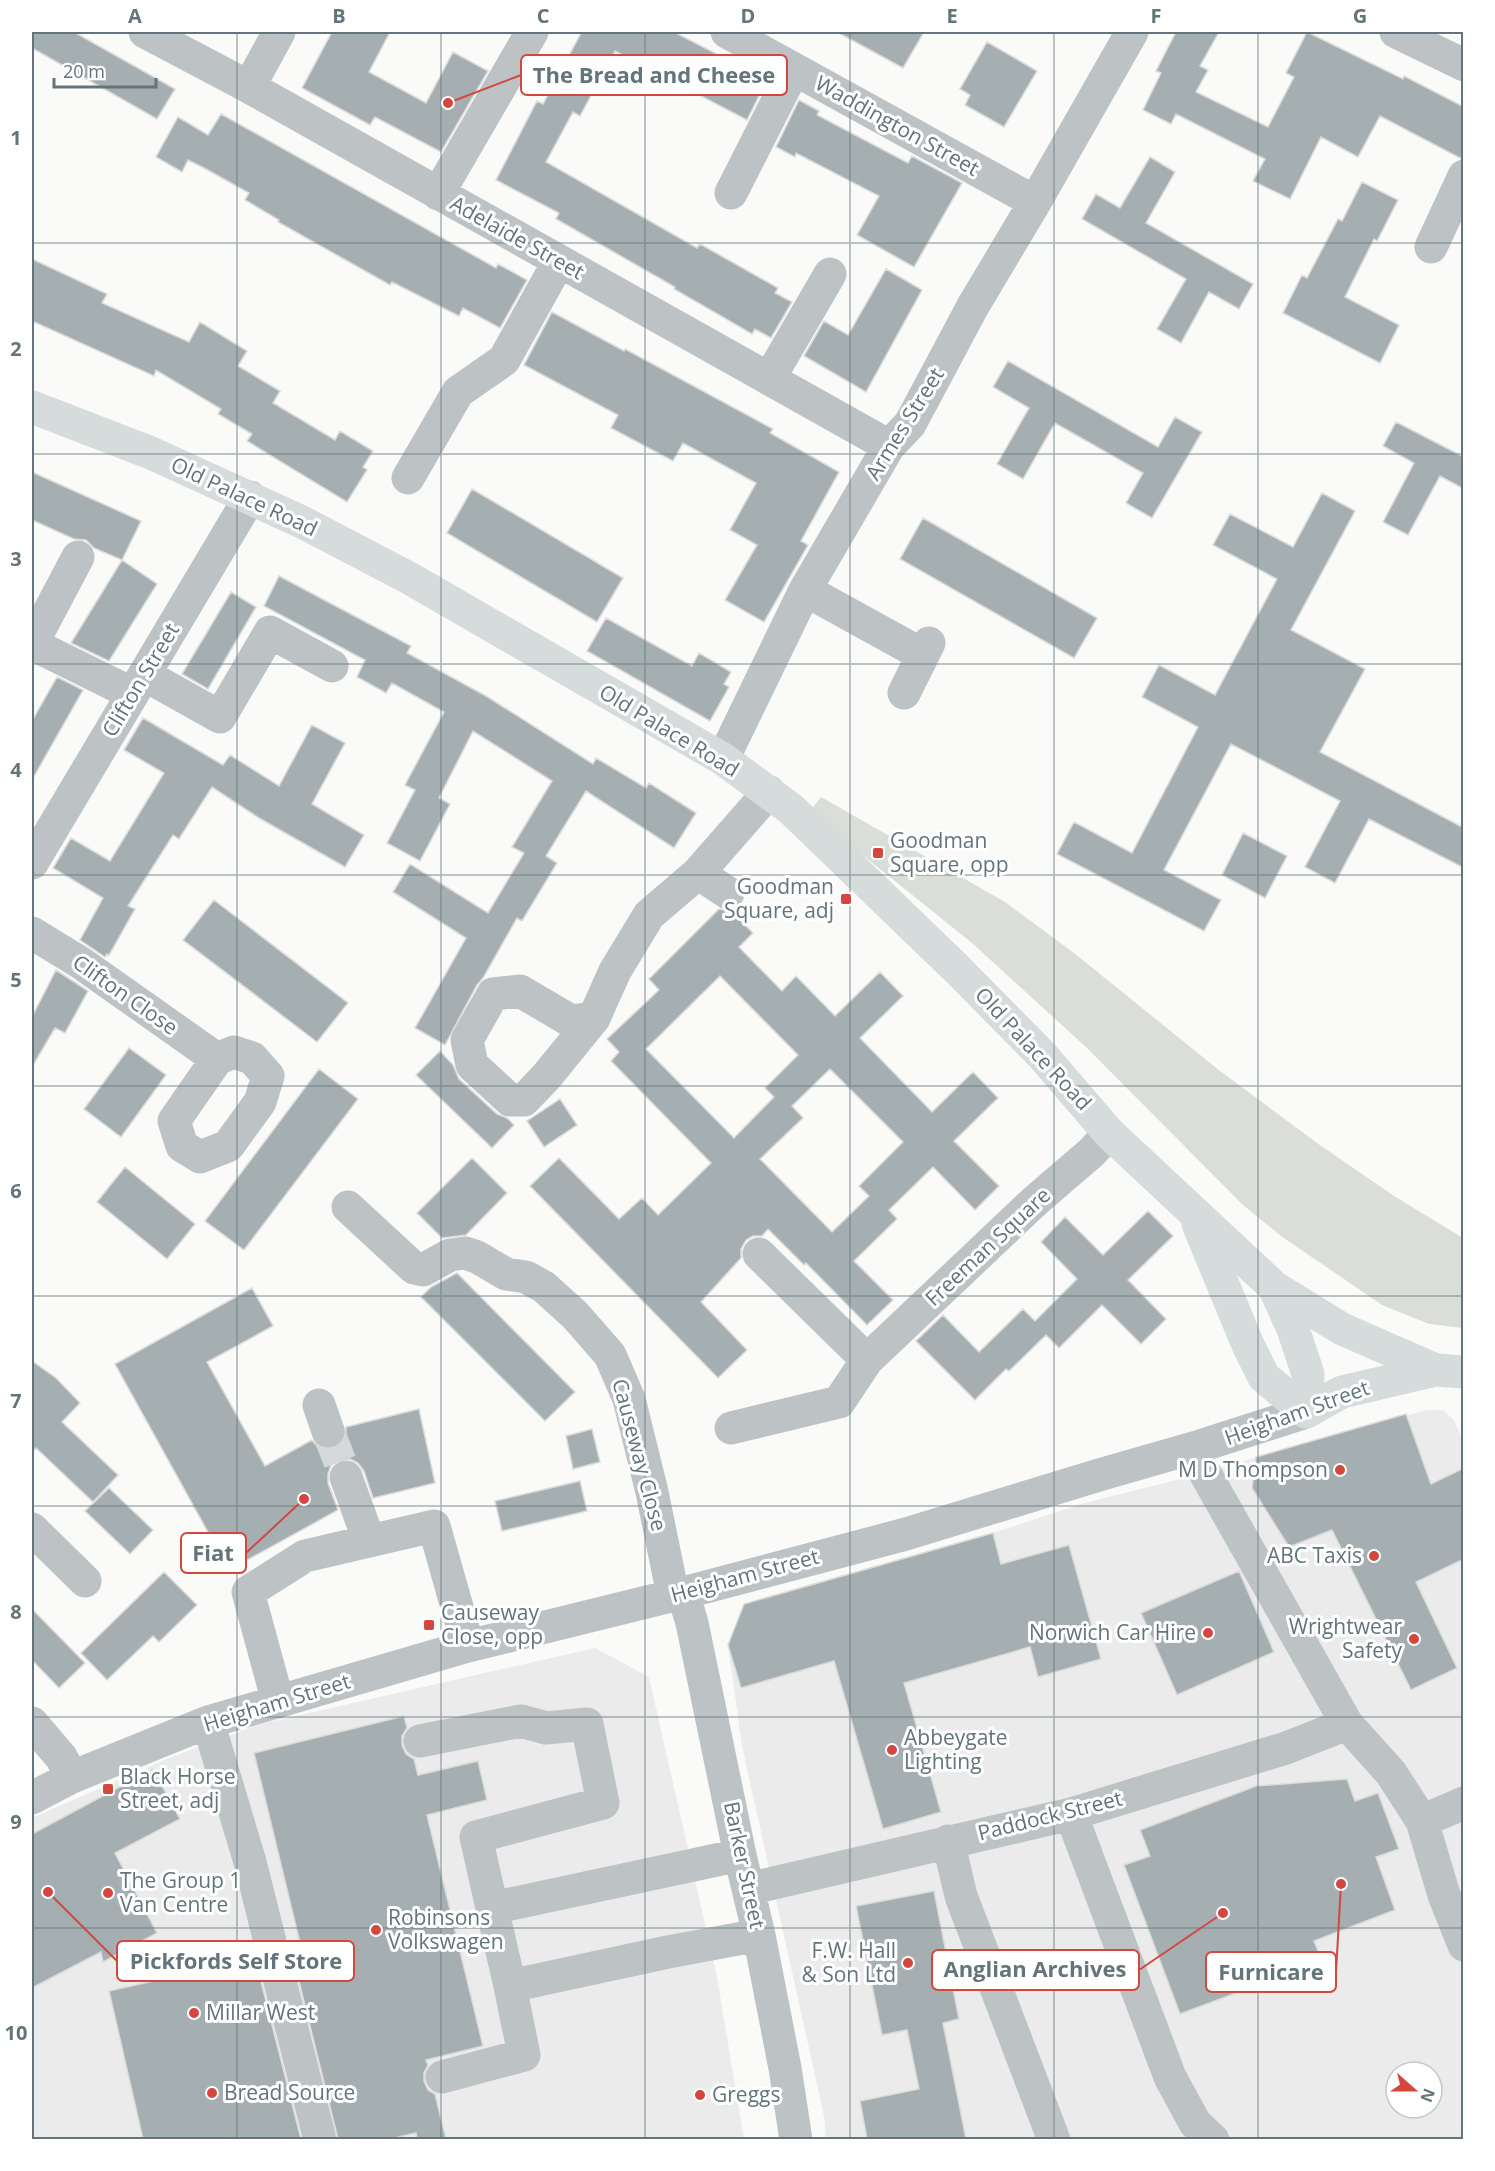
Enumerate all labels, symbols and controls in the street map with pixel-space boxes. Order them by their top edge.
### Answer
text: A [128,2,142,29]
text: B [332,2,346,29]
text: C [537,2,550,29]
text: D [741,2,755,29]
text: E [946,2,958,29]
text: F [1151,2,1161,29]
text: G [1353,2,1367,29]
scale bar [54,51,156,89]
callout: The Bread and Cheese [521,55,787,95]
text: 20 m [63,59,105,83]
text: The Bread and Cheese [533,59,775,89]
street label: Waddington Street [810,68,984,182]
text: 1 [10,124,22,151]
street label: Adelaide Street [446,189,589,285]
text: 2 [10,335,22,362]
street label: Armes Street [859,362,950,485]
street label: Old Palace Road [167,450,322,542]
text: 3 [10,545,22,572]
street label: Clifton Street [95,617,185,742]
street label: Old Palace Road [594,677,745,783]
text: 4 [10,756,22,783]
place label: Goodman Square, opp [890,826,1009,878]
marker: Goodman Square, opp [871,846,885,860]
place label: Goodman Square, adj [724,872,834,924]
marker: Goodman Square, adj [839,892,853,906]
street label: Clifton Close [67,948,184,1041]
text: 5 [10,966,22,993]
street label: Old Palace Road [969,981,1098,1116]
text: 6 [10,1177,22,1204]
street label: Freeman Square [919,1181,1056,1312]
street label: Heigham Street [1220,1373,1373,1451]
street label: Causeway Close [606,1376,674,1534]
text: 7 [10,1387,22,1414]
place label: M D Thompson [1178,1455,1328,1483]
marker: M D Thompson [1333,1463,1347,1477]
callout: Fiat [181,1533,246,1573]
text: Fiat [192,1537,234,1567]
place label: ABC Taxis [1267,1541,1362,1569]
street label: Heigham Street [668,1542,822,1608]
marker: ABC Taxis [1367,1549,1381,1563]
text: 8 [10,1598,22,1625]
place label: Causeway Close, opp [441,1598,543,1650]
place label: Wrightwear Safety [1289,1612,1402,1664]
marker: Causeway Close, opp [422,1618,436,1632]
place label: Norwich Car Hire [1029,1618,1196,1646]
marker: Norwich Car Hire [1201,1626,1215,1640]
marker: Wrightwear Safety [1407,1632,1421,1646]
street label: Heigham Street [200,1666,354,1738]
place label: Abbeygate Lighting [904,1723,1008,1775]
marker: Abbeygate Lighting [885,1743,899,1757]
place label: Black Horse Street, adj [120,1762,236,1814]
marker: Black Horse Street, adj [101,1782,115,1796]
street label: Paddock Street [975,1784,1125,1846]
street label: Barker Street [718,1799,772,1931]
text: 9 [10,1808,22,1835]
place label: The Group 1 Van Centre [120,1866,241,1918]
marker: The Group 1 Van Centre [101,1886,115,1900]
place label: Robinsons Volkswagen [388,1903,504,1955]
marker: Robinsons Volkswagen [369,1923,383,1937]
place label: F.W. Hall & Son Ltd [801,1936,896,1988]
callout: Pickfords Self Store [117,1941,354,1981]
text: Pickfords Self Store [130,1945,342,1975]
callout: Anglian Archives [932,1950,1139,1990]
callout: Furnicare [1206,1952,1336,1992]
text: Anglian Archives [943,1953,1127,1983]
marker: F.W. Hall & Son Ltd [901,1956,915,1970]
text: Furnicare [1218,1956,1324,1986]
place label: Millar West [206,1998,315,2026]
marker: Millar West [187,2006,201,2020]
text: 10 [5,2019,27,2046]
north arrow [1384,2060,1444,2120]
place label: Bread Source [224,2078,355,2106]
place label: Greggs [712,2080,780,2108]
text: N [1415,2085,1441,2105]
marker: Bread Source [205,2086,219,2100]
marker: Greggs [693,2088,707,2102]

